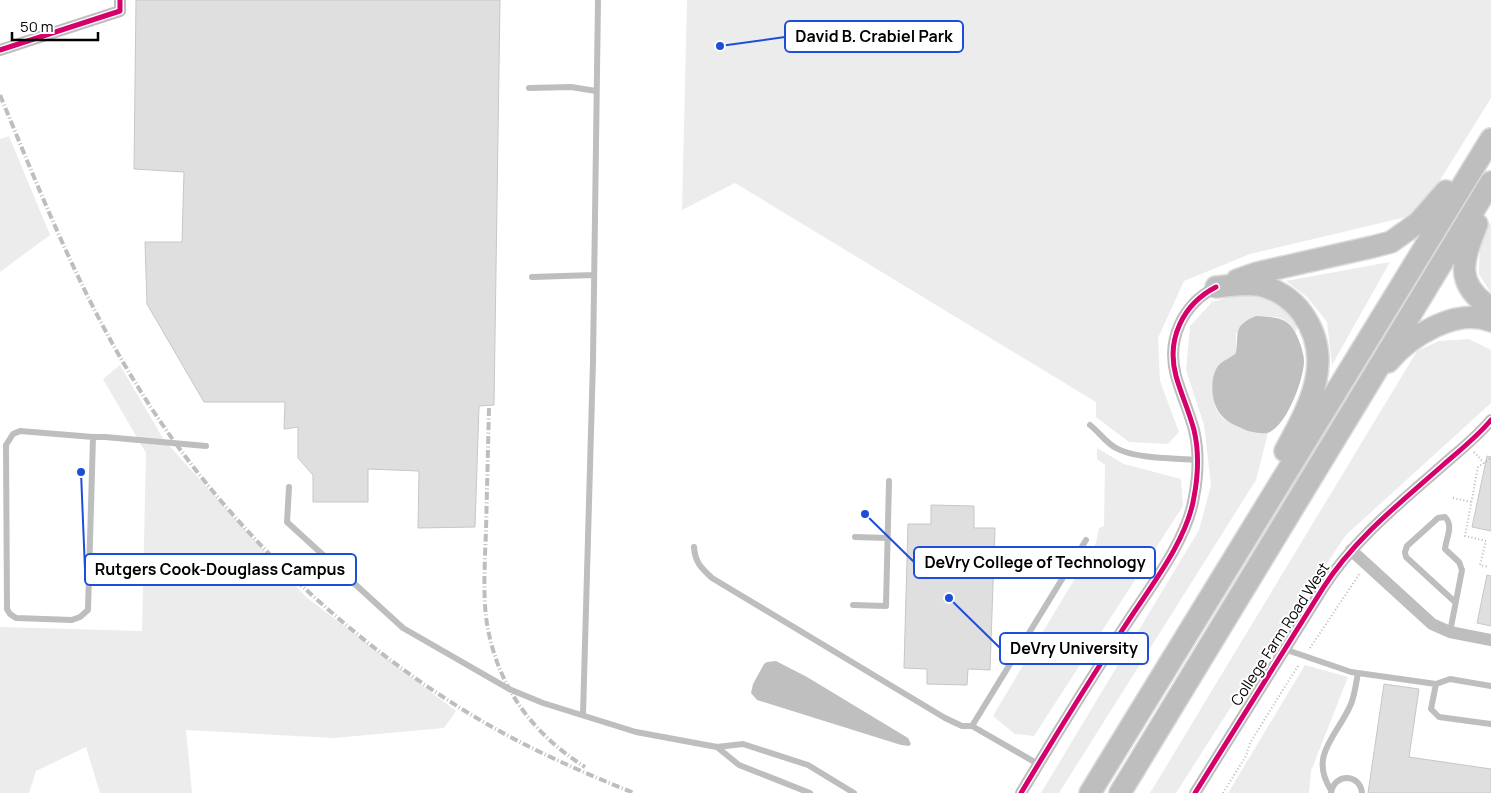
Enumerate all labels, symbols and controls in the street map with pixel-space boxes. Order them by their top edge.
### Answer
scale bar [12,10,99,42]
text: 50 m [20,16,54,37]
callout: David B. Crabiel Park [785,21,963,52]
text: David B. Crabiel Park [795,25,953,47]
callout: DeVry College of Technology [914,547,1155,578]
text: DeVry College of Technology [924,551,1146,573]
callout: Rutgers Cook-Douglass Campus [85,554,356,585]
text: Rutgers Cook-Douglass Campus [95,558,346,580]
street label: College Farm Road West [1226,558,1334,710]
callout: DeVry University [1000,633,1148,664]
text: DeVry University [1010,637,1138,659]

